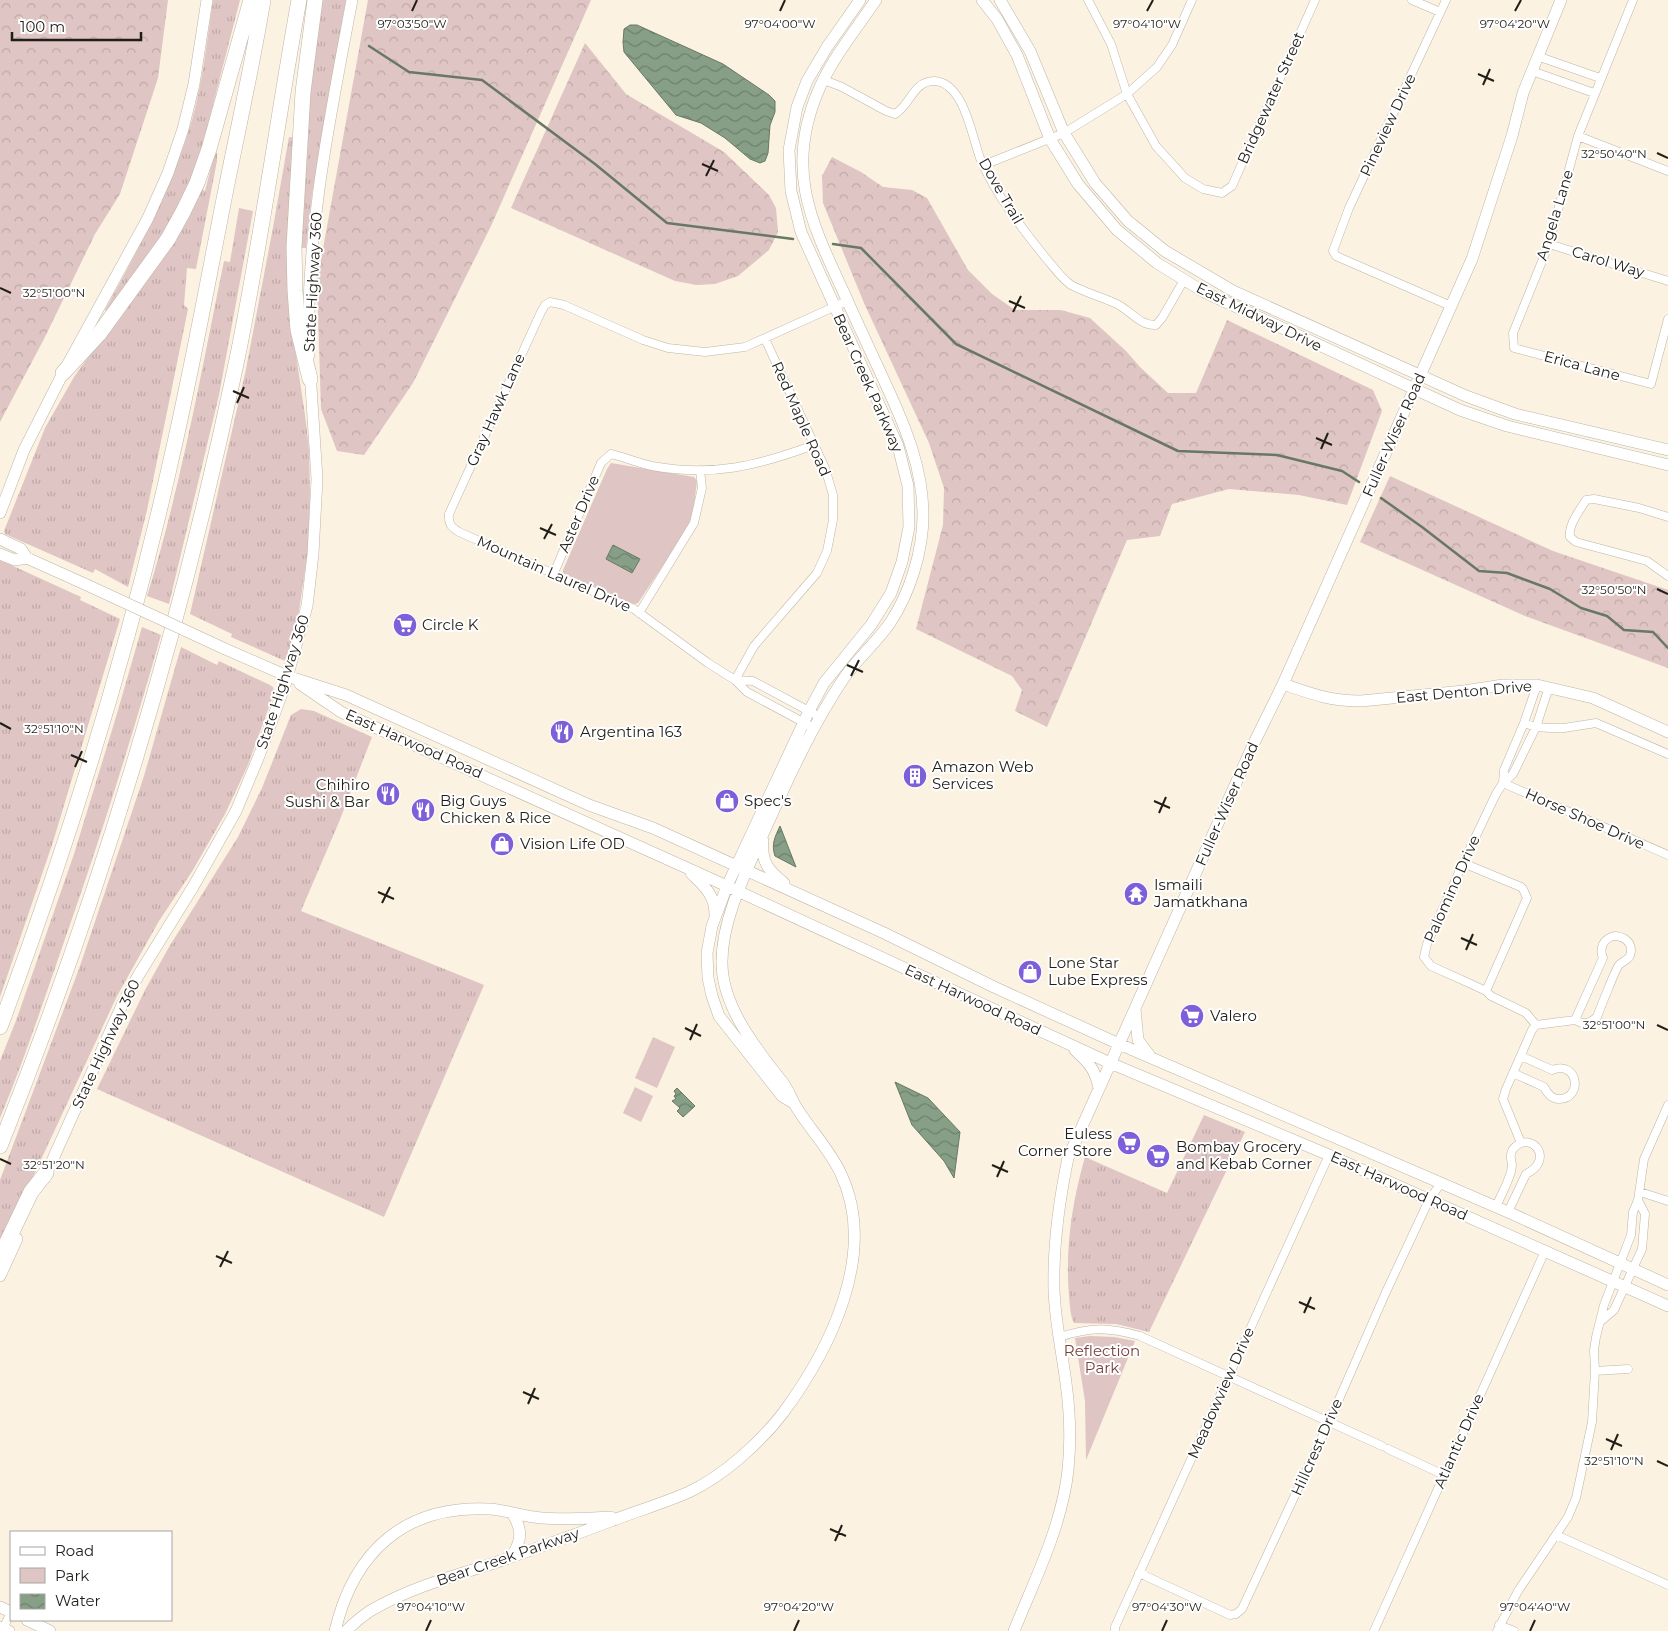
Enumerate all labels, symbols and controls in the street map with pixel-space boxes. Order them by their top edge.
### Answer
scale bar [12,10,141,42]
text: 97°03'50"W [377,16,447,31]
text: 97°04'00"W [744,16,816,31]
text: 97°04'10"W [1113,16,1181,31]
text: 97°04'20"W [1480,16,1550,31]
text: 100 m [20,17,65,36]
street label: Bridgewater Street [1233,29,1308,167]
street label: Pineview Drive [1355,70,1420,179]
text: 32°50'40"N [1581,146,1647,161]
street label: Dove Trail [975,154,1028,227]
street label: Angela Lane [1532,167,1577,263]
street label: State Highway 360 [299,211,326,352]
street label: Carol Way [1569,241,1648,282]
street label: East Midway Drive [1193,278,1325,355]
text: 32°51'00"N [23,285,85,300]
street label: Bear Creek Parkway [829,310,908,456]
street label: Erica Lane [1542,346,1622,385]
street label: Gray Hawk Lane [462,350,529,469]
street label: Red Maple Road [768,358,835,479]
street label: Fuller-Wiser Road [1358,370,1429,500]
street label: Aster Drive [554,472,603,555]
street label: Mountain Laurel Drive [474,531,634,616]
text: 32°50'50"N [1581,582,1647,597]
street label: State Highway 360 [252,612,313,751]
supermarket icon: Circle K [392,612,418,638]
place label: Circle K [422,615,479,634]
street label: East Denton Drive [1395,676,1533,707]
street label: East Harwood Road [343,705,486,782]
restaurant icon: Argentina 163 [549,719,575,745]
text: 32°51'10"N [24,721,84,736]
place label: Argentina 163 [580,722,682,741]
street label: Fuller-Wiser Road [1191,739,1262,869]
place label: Amazon Web Services [932,757,1034,793]
building icon: Amazon Web Services [902,763,928,789]
place label: Chihiro Sushi & Bar [285,775,370,811]
restaurant icon: Chihiro Sushi & Bar [375,781,401,807]
street label: Horse Shoe Drive [1522,784,1648,853]
shop icon: Spec's [714,788,740,814]
place label: Big Guys Chicken & Rice [440,791,551,827]
place label: Spec's [744,791,791,810]
restaurant icon: Big Guys Chicken & Rice [410,797,436,823]
shop icon: Vision Life OD [489,831,515,857]
street label: Palomino Drive [1419,832,1484,945]
place label: Vision Life OD [520,834,625,853]
place label: Ismaili Jamatkhana [1153,875,1248,911]
temple icon: Ismaili Jamatkhana [1123,881,1149,907]
place label: Lone Star Lube Express [1048,953,1147,989]
shop icon: Lone Star Lube Express [1017,959,1043,985]
street label: East Harwood Road [902,960,1045,1040]
street label: State Highway 360 [67,976,144,1111]
supermarket icon: Valero [1179,1003,1205,1029]
place label: Valero [1210,1006,1257,1025]
text: 32°51'00"N [1583,1017,1645,1032]
place label: Euless Corner Store [1018,1124,1112,1160]
supermarket icon: Euless Corner Store [1116,1130,1142,1156]
place label: Bombay Grocery and Kebab Corner [1176,1137,1312,1173]
supermarket icon: Bombay Grocery and Kebab Corner [1145,1143,1171,1169]
street label: East Harwood Road [1328,1147,1471,1224]
text: 32°51'20"N [23,1157,85,1172]
street label: Meadowview Drive [1183,1324,1258,1462]
park label: Reflection Park [1064,1341,1140,1377]
street label: Atlantic Drive [1429,1391,1488,1491]
street label: Hillcrest Drive [1287,1395,1346,1498]
text: 32°51'10"N [1584,1453,1644,1468]
street label: Bear Creek Parkway [434,1523,583,1590]
legend [10,1531,172,1621]
text: Road [55,1541,94,1560]
text: Park [55,1566,89,1585]
text: Water [55,1591,101,1610]
text: 97°04'10"W [397,1599,465,1614]
text: 97°04'20"W [764,1599,834,1614]
text: 97°04'30"W [1132,1599,1202,1614]
text: 97°04'40"W [1500,1599,1570,1614]

